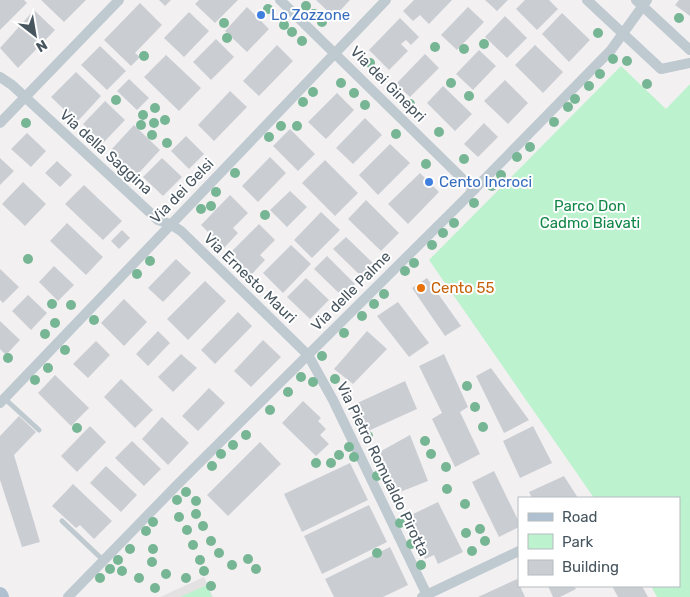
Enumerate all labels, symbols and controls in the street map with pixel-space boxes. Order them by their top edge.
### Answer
place label: Lo Zozzone [271,6,350,24]
marker: Lo Zozzone [255,9,267,21]
north arrow [10,10,60,60]
text: N [33,36,50,56]
street label: Via dei Ginepri [346,42,430,126]
street label: Via della Saggina [56,106,156,198]
street label: Via dei Gelsi [147,155,217,227]
place label: Cento Incroci [439,173,532,191]
marker: Cento Incroci [423,176,435,188]
park label: Parco Don Cadmo Biavati [540,197,640,232]
street label: Via Ernesto Mauri [200,229,300,327]
street label: Via delle Palme [307,247,395,335]
place label: Cento 55 [431,279,494,297]
marker: Cento 55 [415,282,427,294]
street label: Via Pietro Romualdo Pirotta [333,379,433,559]
legend [518,497,680,587]
text: Road [562,508,598,526]
text: Park [562,533,593,551]
text: Building [562,558,619,576]

